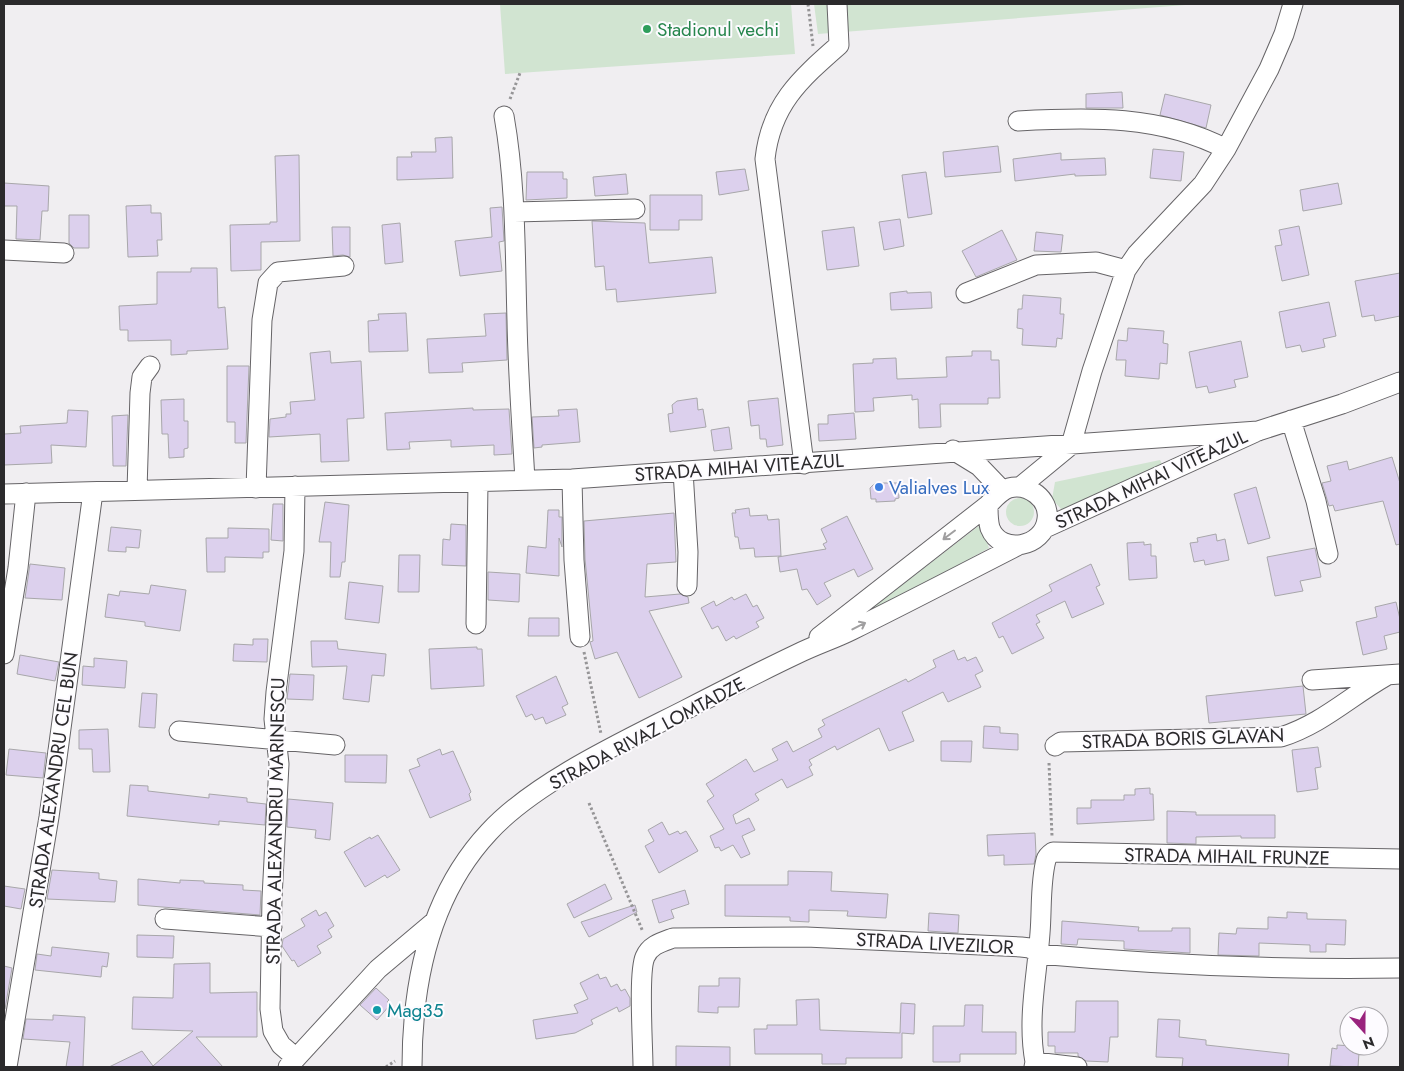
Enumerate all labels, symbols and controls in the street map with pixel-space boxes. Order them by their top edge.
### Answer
place label: Stadionul vechi [657,16,779,43]
marker: Stadionul vechi [641,23,653,35]
street label: STRADA MIHAI VITEAZUL [1051,423,1252,536]
street label: STRADA MIHAI VITEAZUL [634,447,845,488]
place label: Valialves Lux [889,474,989,501]
marker: Valialves Lux [873,481,885,493]
one-way arrow [943,529,956,540]
one-way arrow [851,621,866,630]
street label: STRADA ALEXANDRU CEL BUN [22,650,85,910]
street label: STRADA RIVAZ LOMTADZE [544,670,750,797]
street label: STRADA ALEXANDRU MARINESCU [259,677,292,965]
street label: STRADA BORIS GLAVAN [1081,721,1285,756]
street label: STRADA MIHAIL FRUNZE [1124,841,1330,872]
street label: STRADA LIVEZILOR [855,926,1015,961]
place label: Mag35 [387,997,443,1024]
marker: Mag35 [371,1004,383,1016]
north arrow [1339,1006,1389,1056]
text: N [1360,1032,1377,1054]

